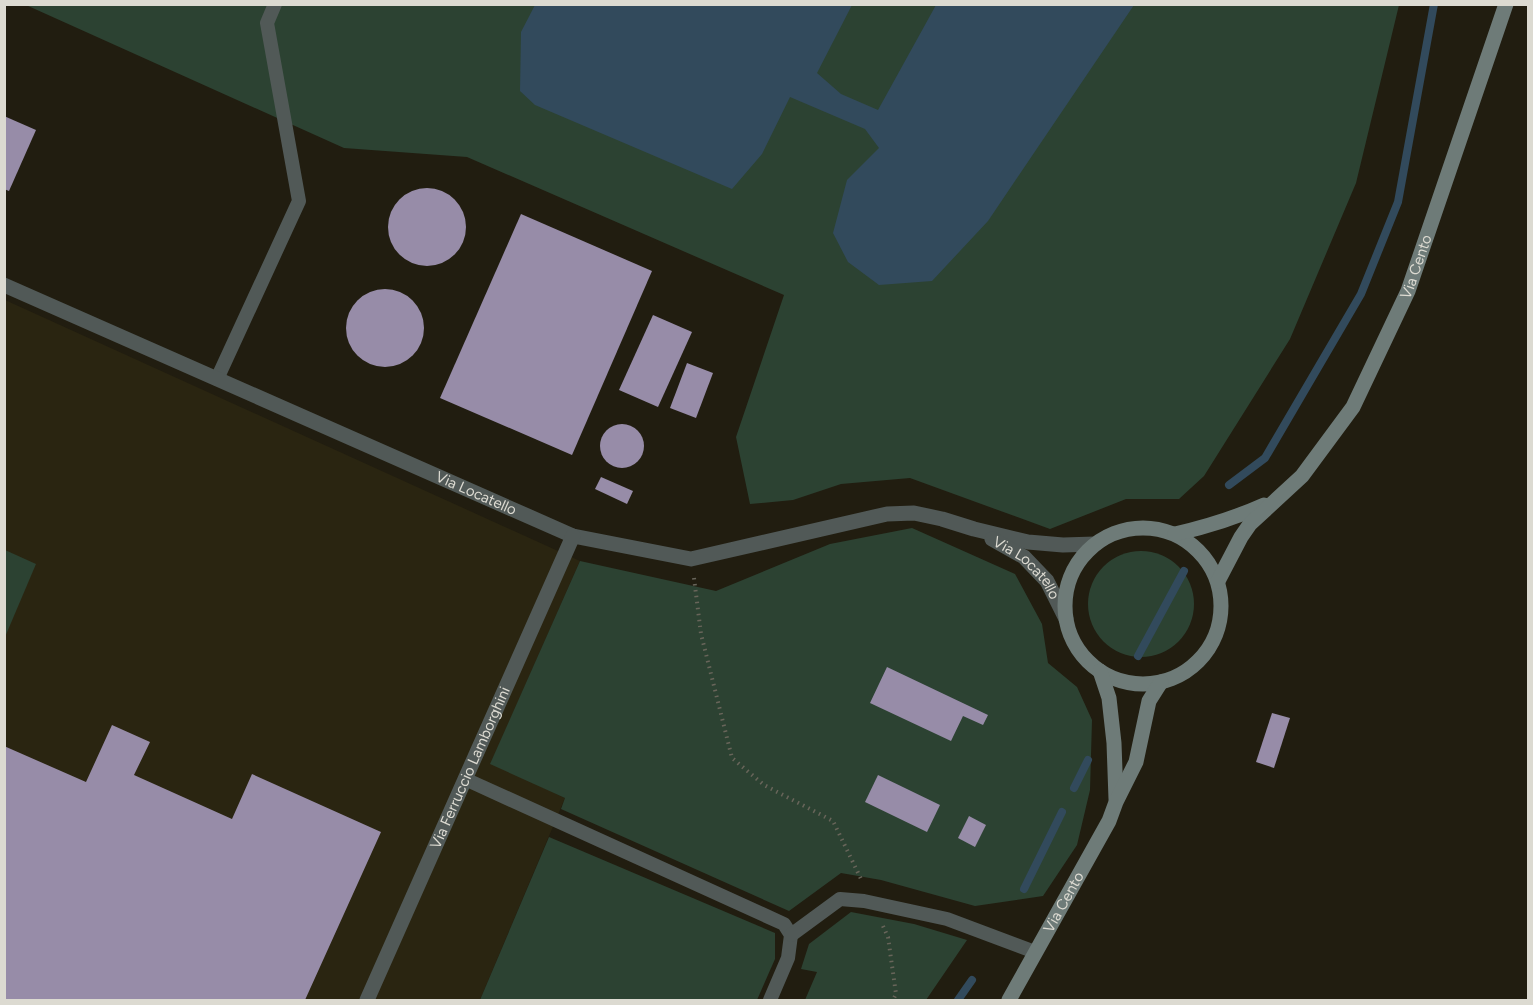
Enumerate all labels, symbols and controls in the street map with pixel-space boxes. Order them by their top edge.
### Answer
street label: Via Cento [1396,232,1436,302]
street label: Via Locatello [433,468,520,519]
street label: Via Locatello [990,532,1064,603]
street label: Via Ferruccio Lamborghini [426,684,514,852]
street label: Via Cento [1039,868,1088,936]

